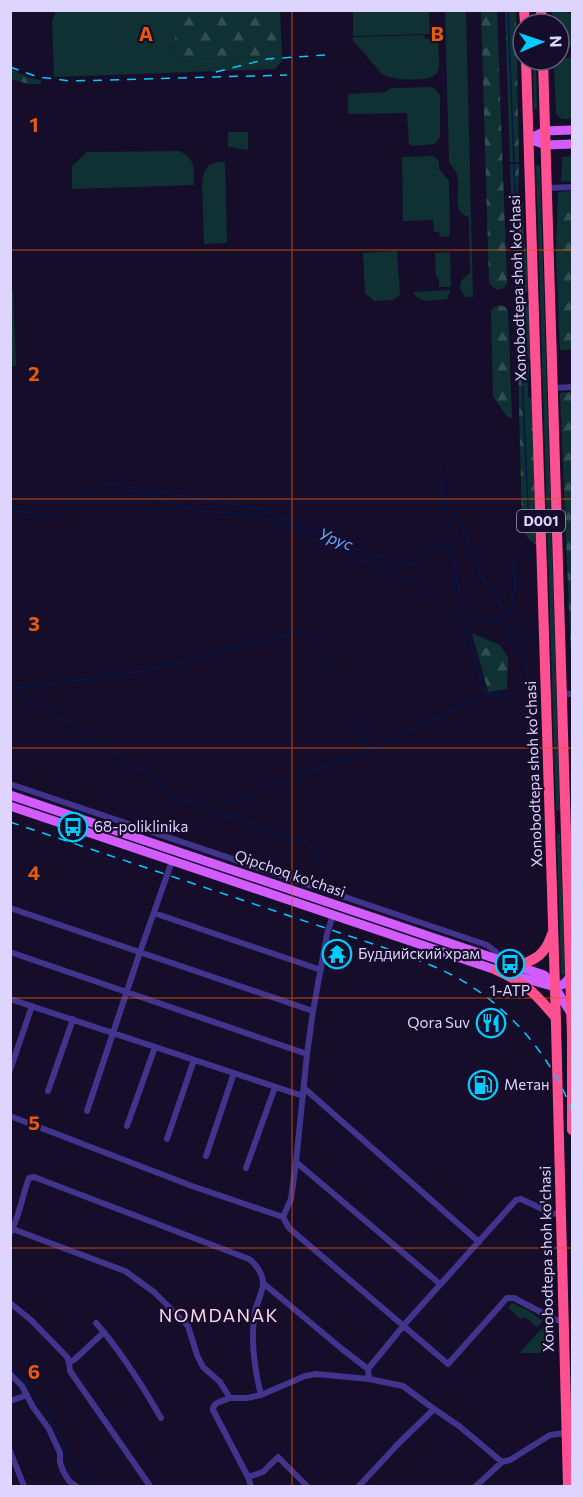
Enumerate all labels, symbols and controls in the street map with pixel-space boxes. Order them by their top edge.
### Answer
north arrow [511,12,571,72]
text: A [139,21,153,45]
text: B [430,21,444,45]
text: N [547,35,566,48]
text: 1 [29,112,39,136]
street label: Xonobodtepa shoh ko'chasi [505,195,529,381]
text: 2 [28,361,40,385]
road number: D001 [517,510,565,532]
water label: Урус [317,523,356,554]
text: 3 [28,611,40,635]
street label: Xonobodtepa shoh ko'chasi [521,681,545,867]
bus stop icon: 68-poliklinika [57,811,89,843]
place label: 68-poliklinika [94,817,188,835]
street label: Qipchoq ko'chasi [233,846,348,900]
text: 4 [28,860,40,884]
temple icon: Буддийский храм [321,938,353,970]
place label: Буддийский храм [358,944,480,962]
bus stop icon: 1-ATP [494,948,526,980]
place label: 1-ATP [490,981,530,999]
restaurant icon: Qora Suv [475,1007,507,1039]
place label: Qora Suv [407,1013,470,1031]
fuel station icon: Метан [467,1069,499,1101]
place label: Метан [504,1075,550,1093]
text: 5 [28,1110,40,1134]
street label: Xonobodtepa shoh ko'chasi [535,1166,557,1352]
district label: NOMDANAK [159,1304,279,1326]
text: 6 [28,1359,40,1383]

